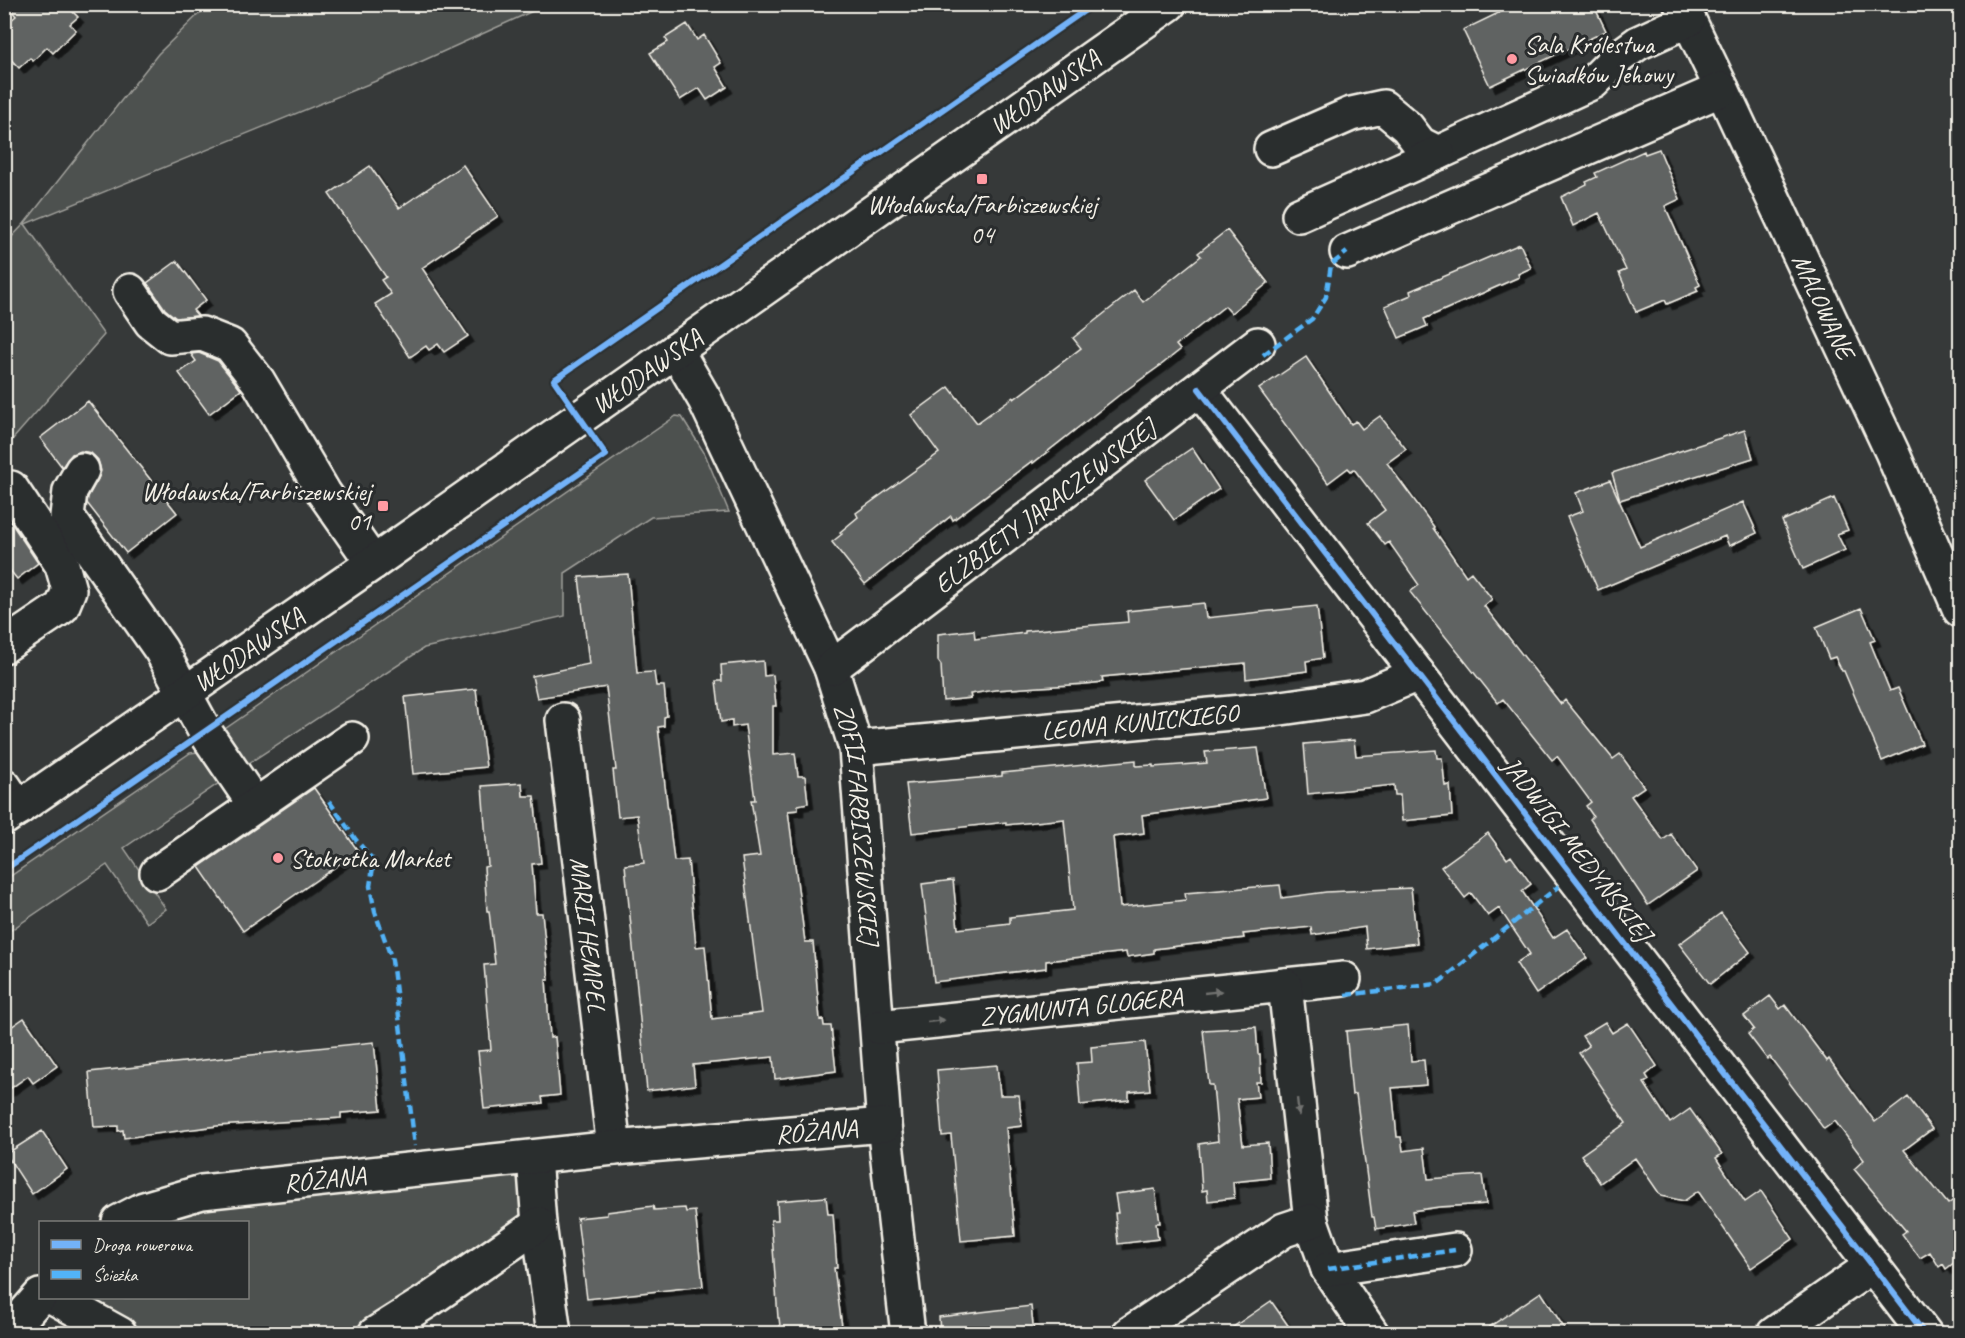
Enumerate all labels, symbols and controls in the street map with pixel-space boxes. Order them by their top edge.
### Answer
place label: Sala Królestwa Swiadków Jehowy [1524,28,1675,91]
street label: WŁODAWSKA [983,41,1107,142]
marker: Sala Królestwa Swiadków Jehowy [1505,52,1519,66]
marker: Włodawska/Farbiszewskiej 04 [975,172,989,186]
place label: Włodawska/Farbiszewskiej 04 [867,188,1100,251]
street label: MALOWANE [1785,248,1864,367]
street label: WŁODAWSKA [585,320,709,421]
street label: ELŻBIETY JARACZEWSKIEJ [927,409,1165,601]
place label: Włodawska/Farbiszewskiej 01 [141,475,375,538]
marker: Włodawska/Farbiszewskiej 01 [376,499,390,513]
street label: WŁODAWSKA [186,599,311,699]
street label: LEONA KUNICKIEGO [1040,696,1243,747]
street label: ZOFII FARBISZEWSKIEJ [827,699,887,949]
street label: JADWIGI MEDYŃSKIEJ [1493,748,1662,952]
place label: Stokrotka Market [290,842,452,875]
marker: Stokrotka Market [271,851,285,865]
street label: MARII HEMPEL [563,855,614,1015]
street label: ZYGMUNTA GLOGERA [978,979,1185,1033]
one-way arrow [1204,987,1223,997]
one-way arrow [926,1016,945,1026]
one-way arrow [1293,1098,1303,1117]
street label: RÓŻANA [774,1111,860,1151]
street label: RÓŻANA [282,1158,368,1200]
legend [39,1221,249,1299]
text: Droga rowerowa [93,1234,194,1256]
text: Ścieżka [93,1264,139,1286]

